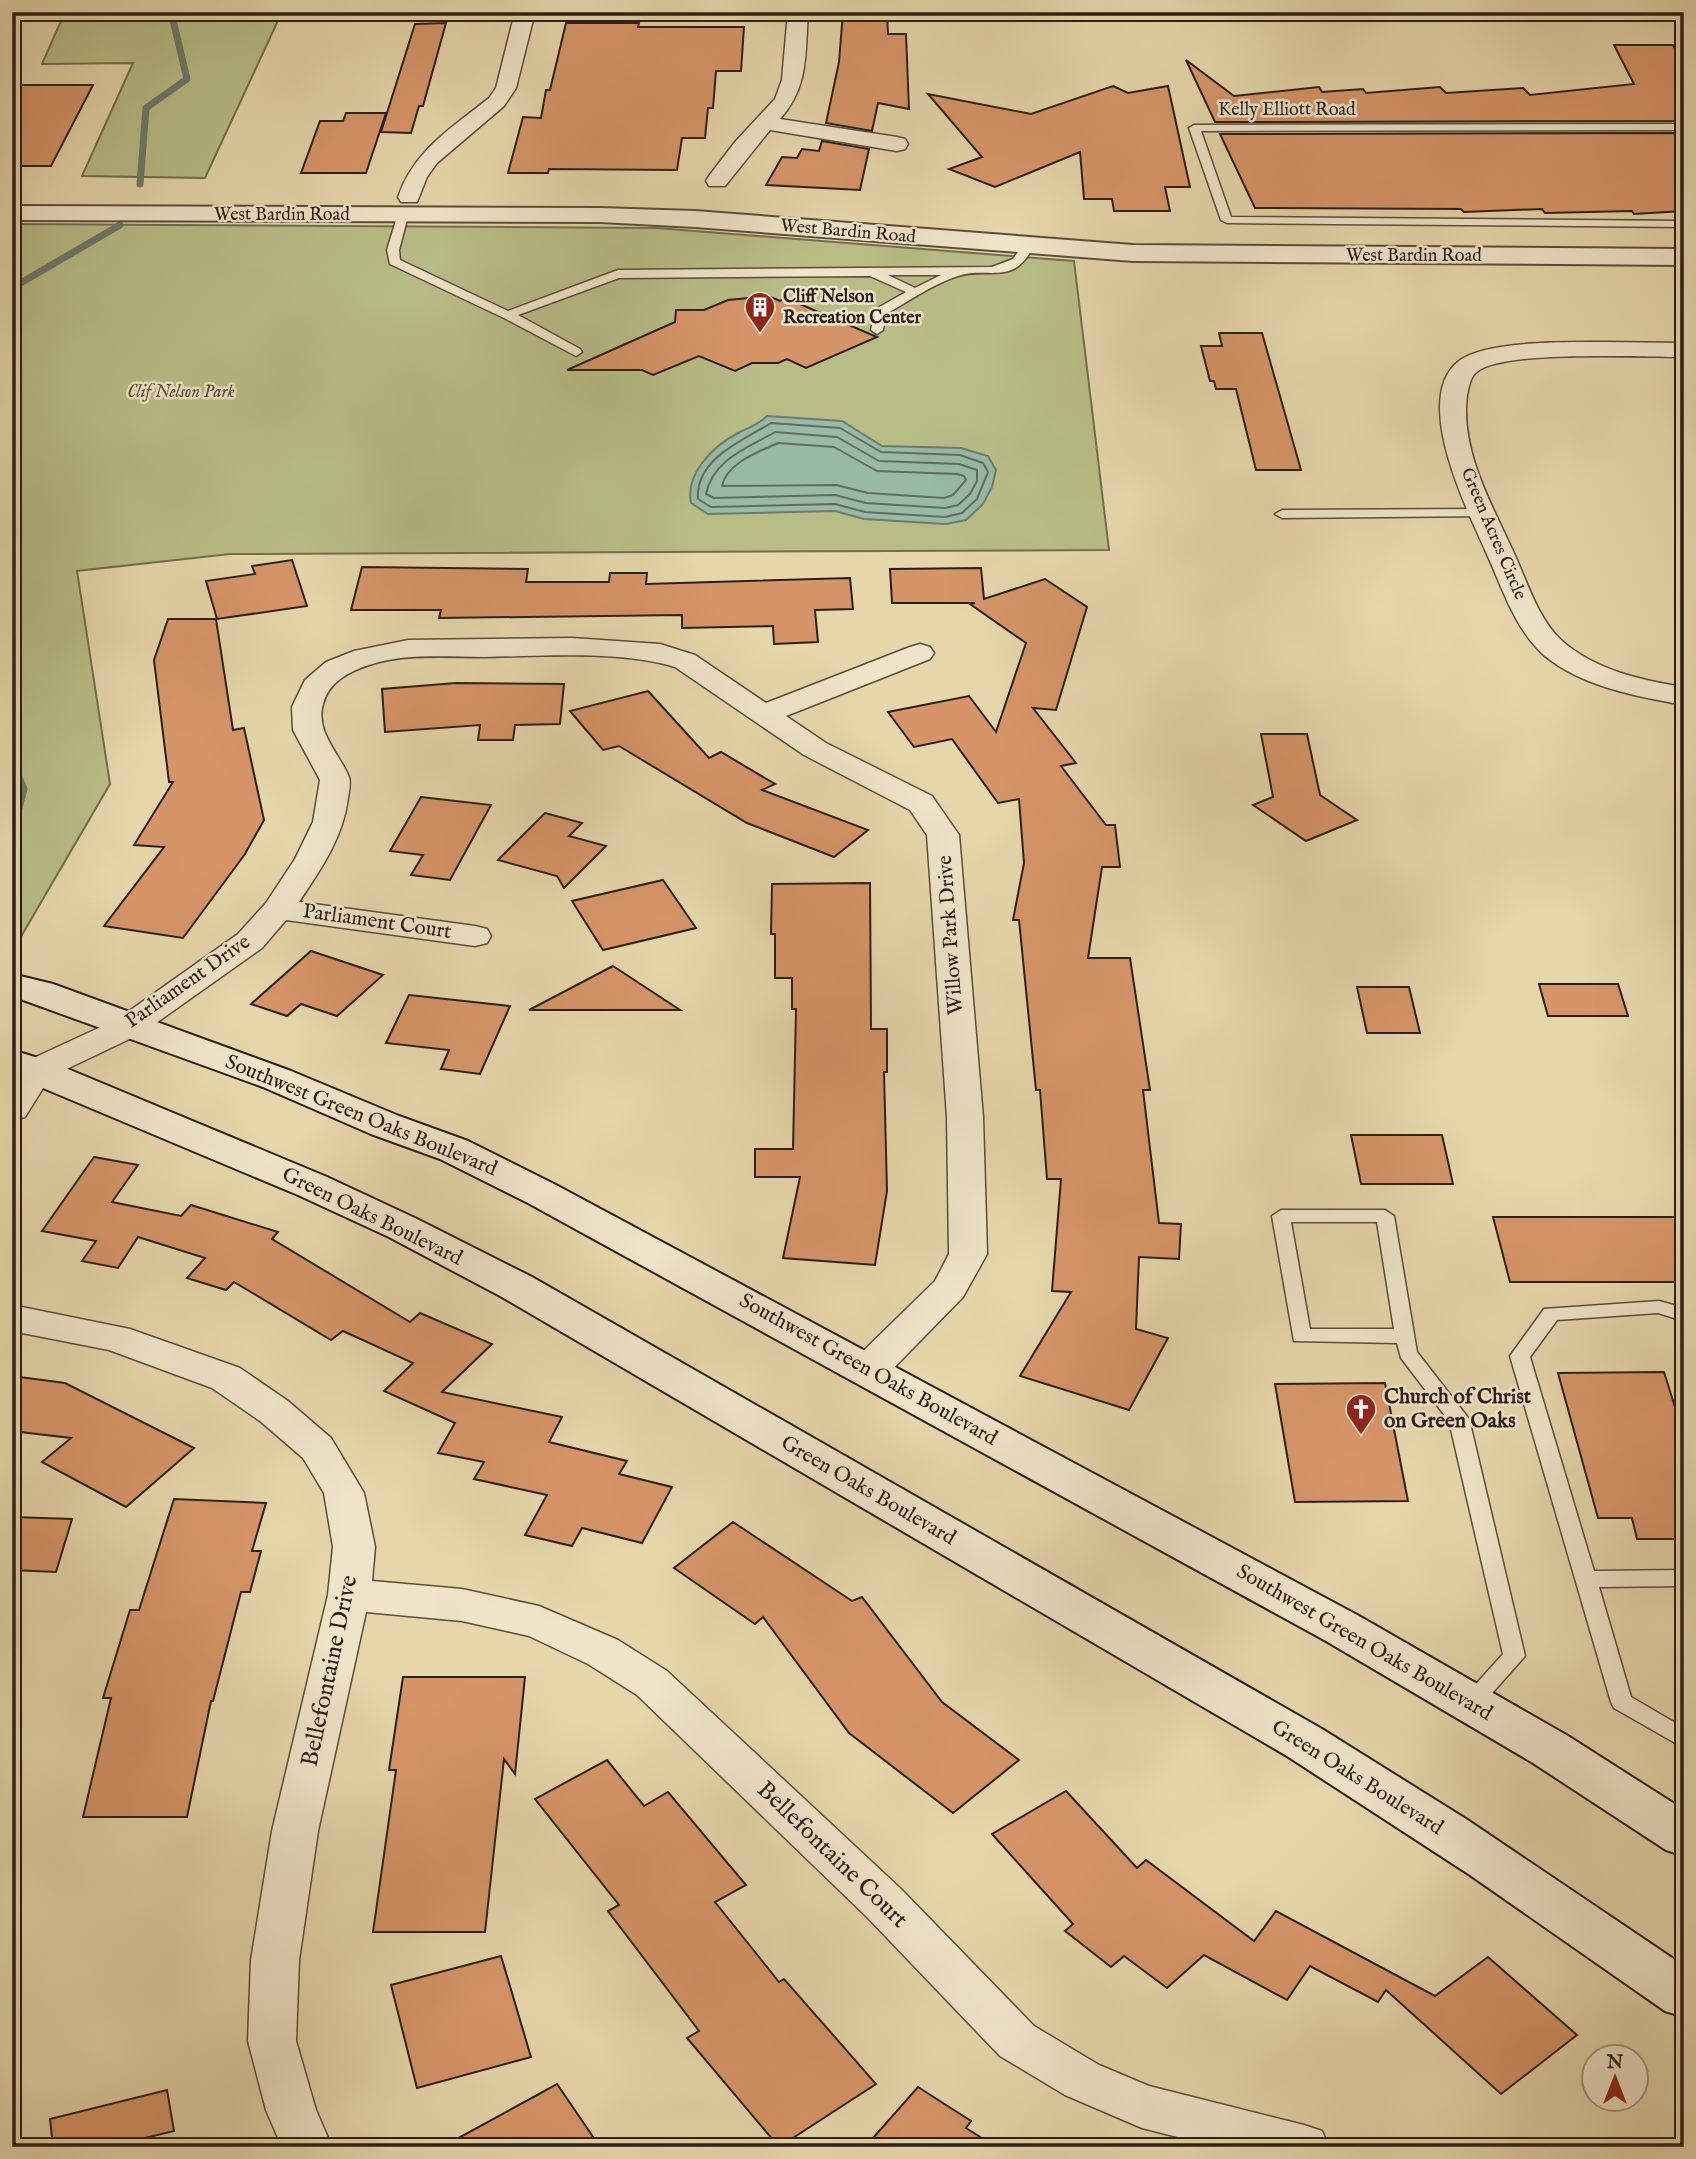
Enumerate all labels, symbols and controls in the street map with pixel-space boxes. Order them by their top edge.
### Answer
street label: Kelly Elliott Road [1218,99,1356,122]
street label: West Bardin Road [214,204,350,227]
street label: West Bardin Road [779,215,917,249]
street label: West Bardin Road [1346,245,1482,268]
place label: Cliff Nelson Recreation Center [783,286,921,330]
building icon: Cliff Nelson Recreation Center [743,290,777,334]
park label: Clif Nelson Park [127,381,235,404]
street label: Green Acres Circle [1455,465,1531,603]
street label: Willow Park Drive [932,854,970,1016]
street label: Parliament Court [301,898,453,946]
street label: Parliament Drive [120,929,256,1035]
street label: Southwest Green Oaks Boulevard [221,1049,502,1183]
street label: Green Oaks Boulevard [277,1162,467,1273]
street label: Southwest Green Oaks Boulevard [734,1288,1003,1453]
place label: Church of Christ on Green Oaks [1384,1384,1532,1435]
church icon: Church of Christ on Green Oaks [1344,1392,1378,1436]
street label: Green Oaks Boulevard [776,1430,961,1553]
street label: Southwest Green Oaks Boulevard [1231,1559,1498,1728]
street label: Bellefontaine Drive [295,1572,365,1770]
street label: Green Oaks Boulevard [1266,1714,1449,1842]
street label: Bellefontaine Court [750,1775,914,1935]
north arrow [1580,2044,1650,2114]
text: N [1606,2051,1624,2075]

